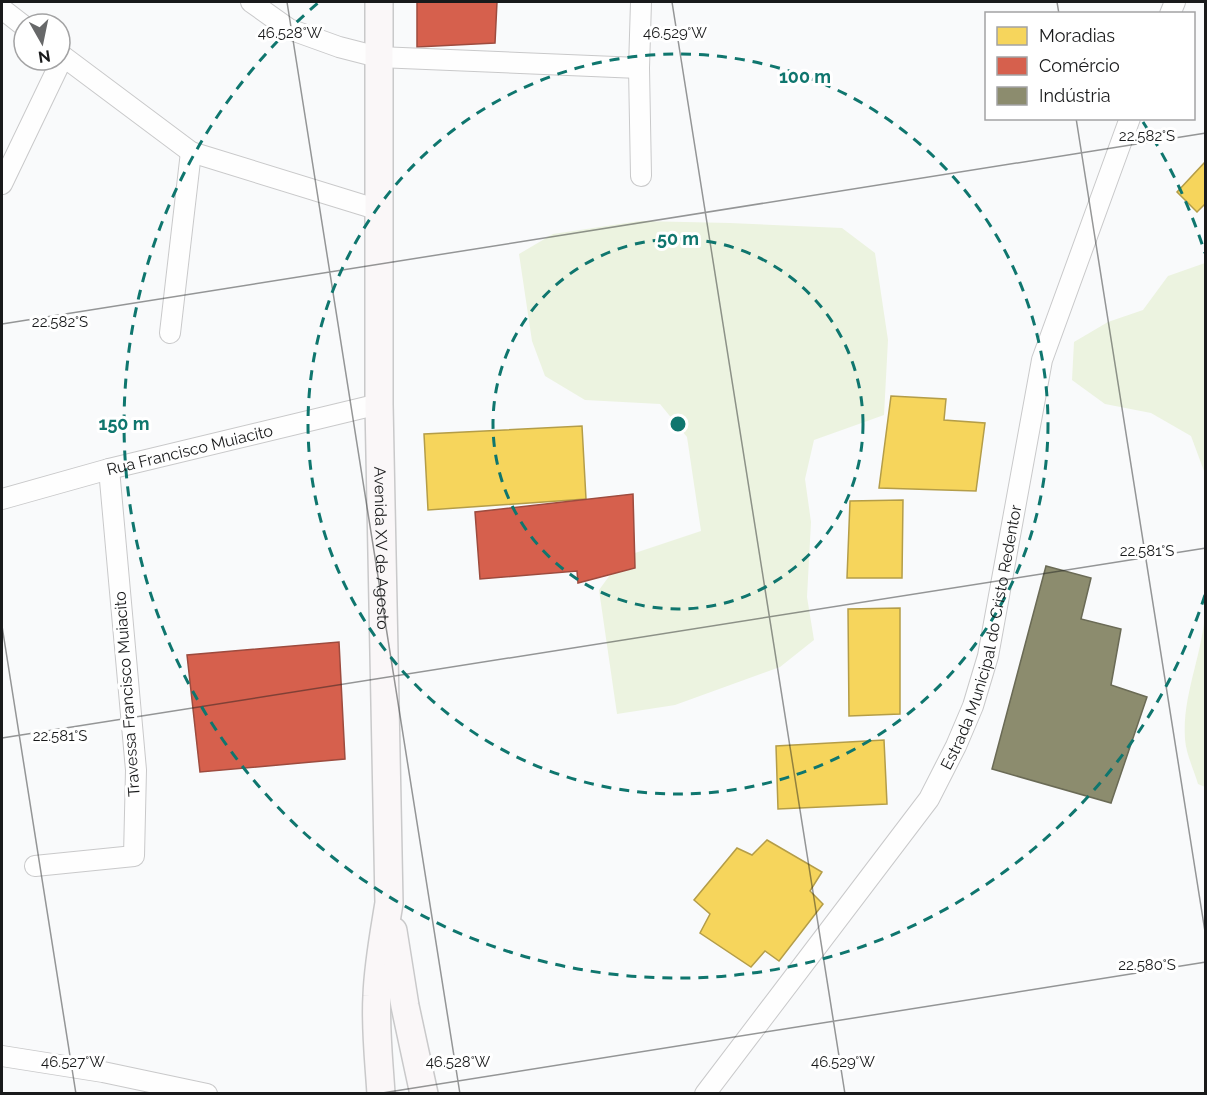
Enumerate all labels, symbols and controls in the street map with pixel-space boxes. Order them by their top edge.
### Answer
north arrow [12,12,72,72]
legend [985,12,1195,120]
text: 46.528°W [258,24,323,42]
text: 46.529°W [643,24,707,42]
text: Moradias [1039,25,1115,46]
text: N [37,46,52,67]
text: Comércio [1039,55,1120,76]
text: 100 m [779,66,831,87]
text: Indústria [1039,85,1111,106]
text: 22.582°S [1119,127,1175,145]
text: 50 m [657,228,699,249]
text: 22.582°S [32,313,88,331]
text: 150 m [99,413,150,434]
centre of rings [668,414,688,434]
street label: Rua Francisco Muiacito [105,420,275,479]
street label: Avenida XV de Agosto [371,466,393,630]
street label: Estrada Municipal do Cristo Redentor [936,503,1025,773]
text: 22.581°S [1120,542,1174,560]
street label: Travessa Francisco Muiacito [110,591,144,797]
text: 22.581°S [33,727,87,745]
text: 22.580°S [1118,956,1176,974]
text: 46.527°W [41,1053,105,1071]
text: 46.528°W [426,1053,491,1071]
text: 46.529°W [811,1053,875,1071]

